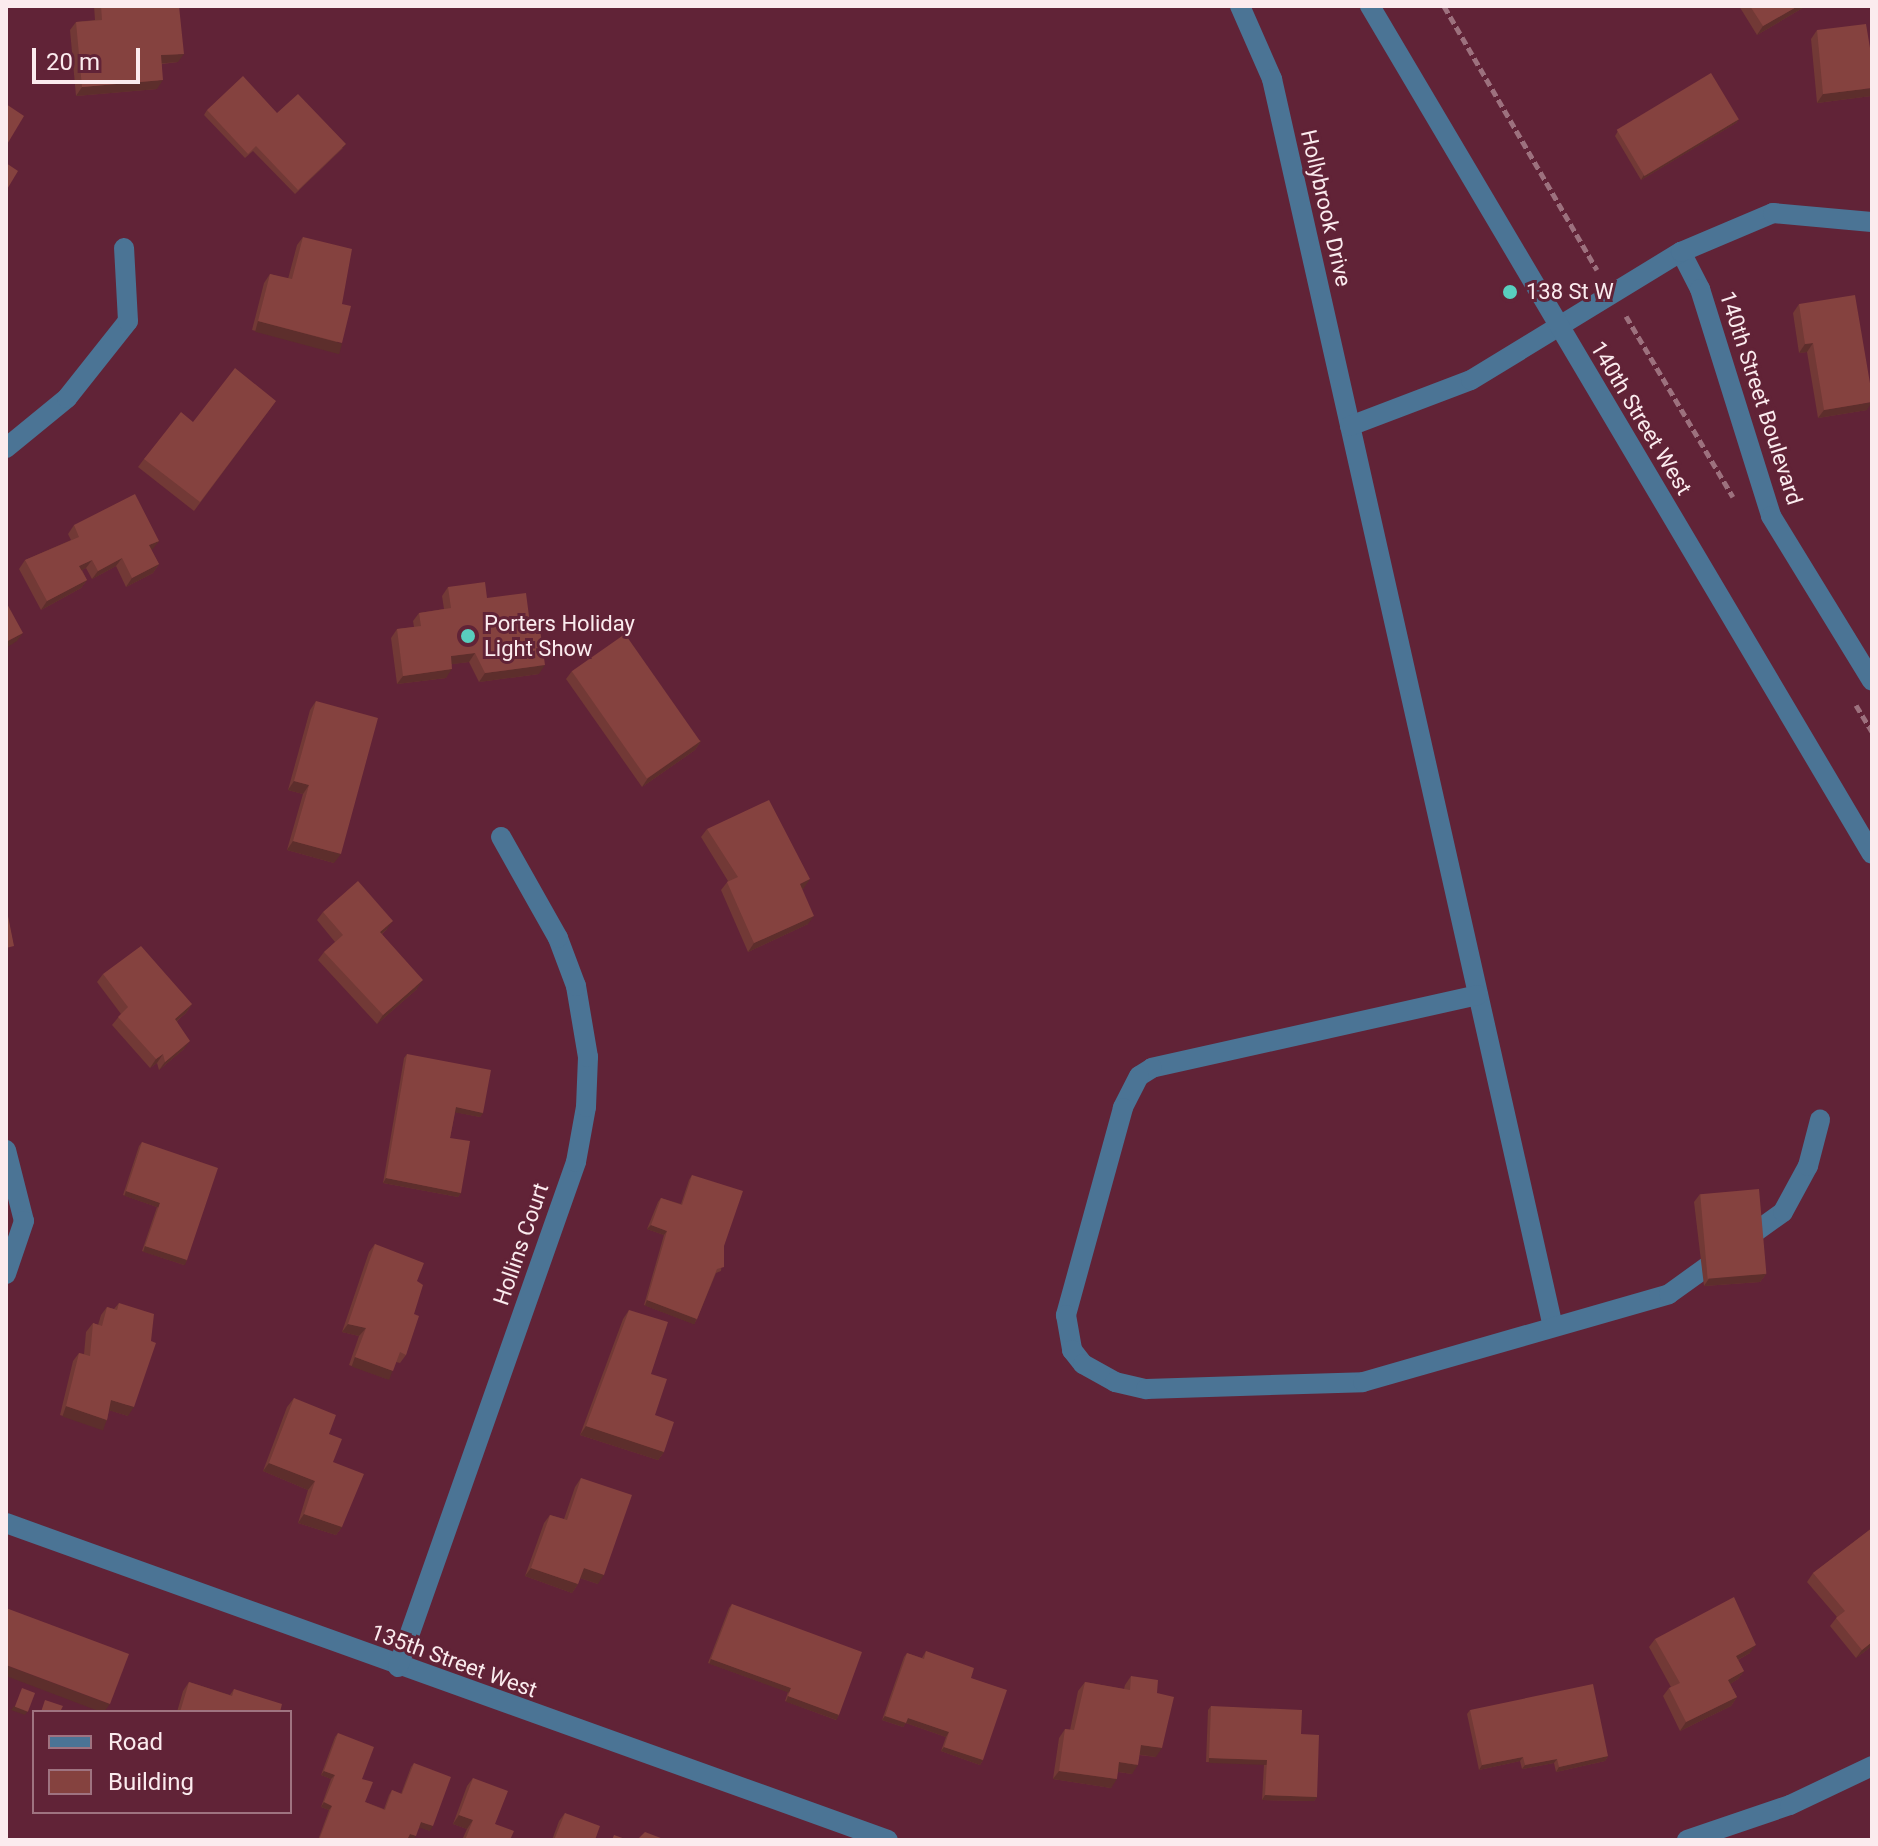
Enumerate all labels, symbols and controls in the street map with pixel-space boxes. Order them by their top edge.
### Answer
scale bar [36,32,144,82]
text: 20 m [46,48,100,76]
street label: Hollybrook Drive [1295,127,1357,289]
place label: 138 St W [1526,279,1614,305]
marker: 138 St W [1501,283,1519,301]
street label: 140th Street Boulevard [1714,288,1808,508]
street label: 140th Street West [1585,336,1697,500]
place label: Porters Holiday Light Show [484,610,635,662]
marker: Porters Holiday Light Show [459,627,477,645]
street label: Hollins Court [488,1179,554,1309]
street label: 135th Street West [367,1619,541,1703]
legend [32,1710,292,1814]
text: Road [108,1728,163,1756]
text: Building [108,1768,194,1796]

